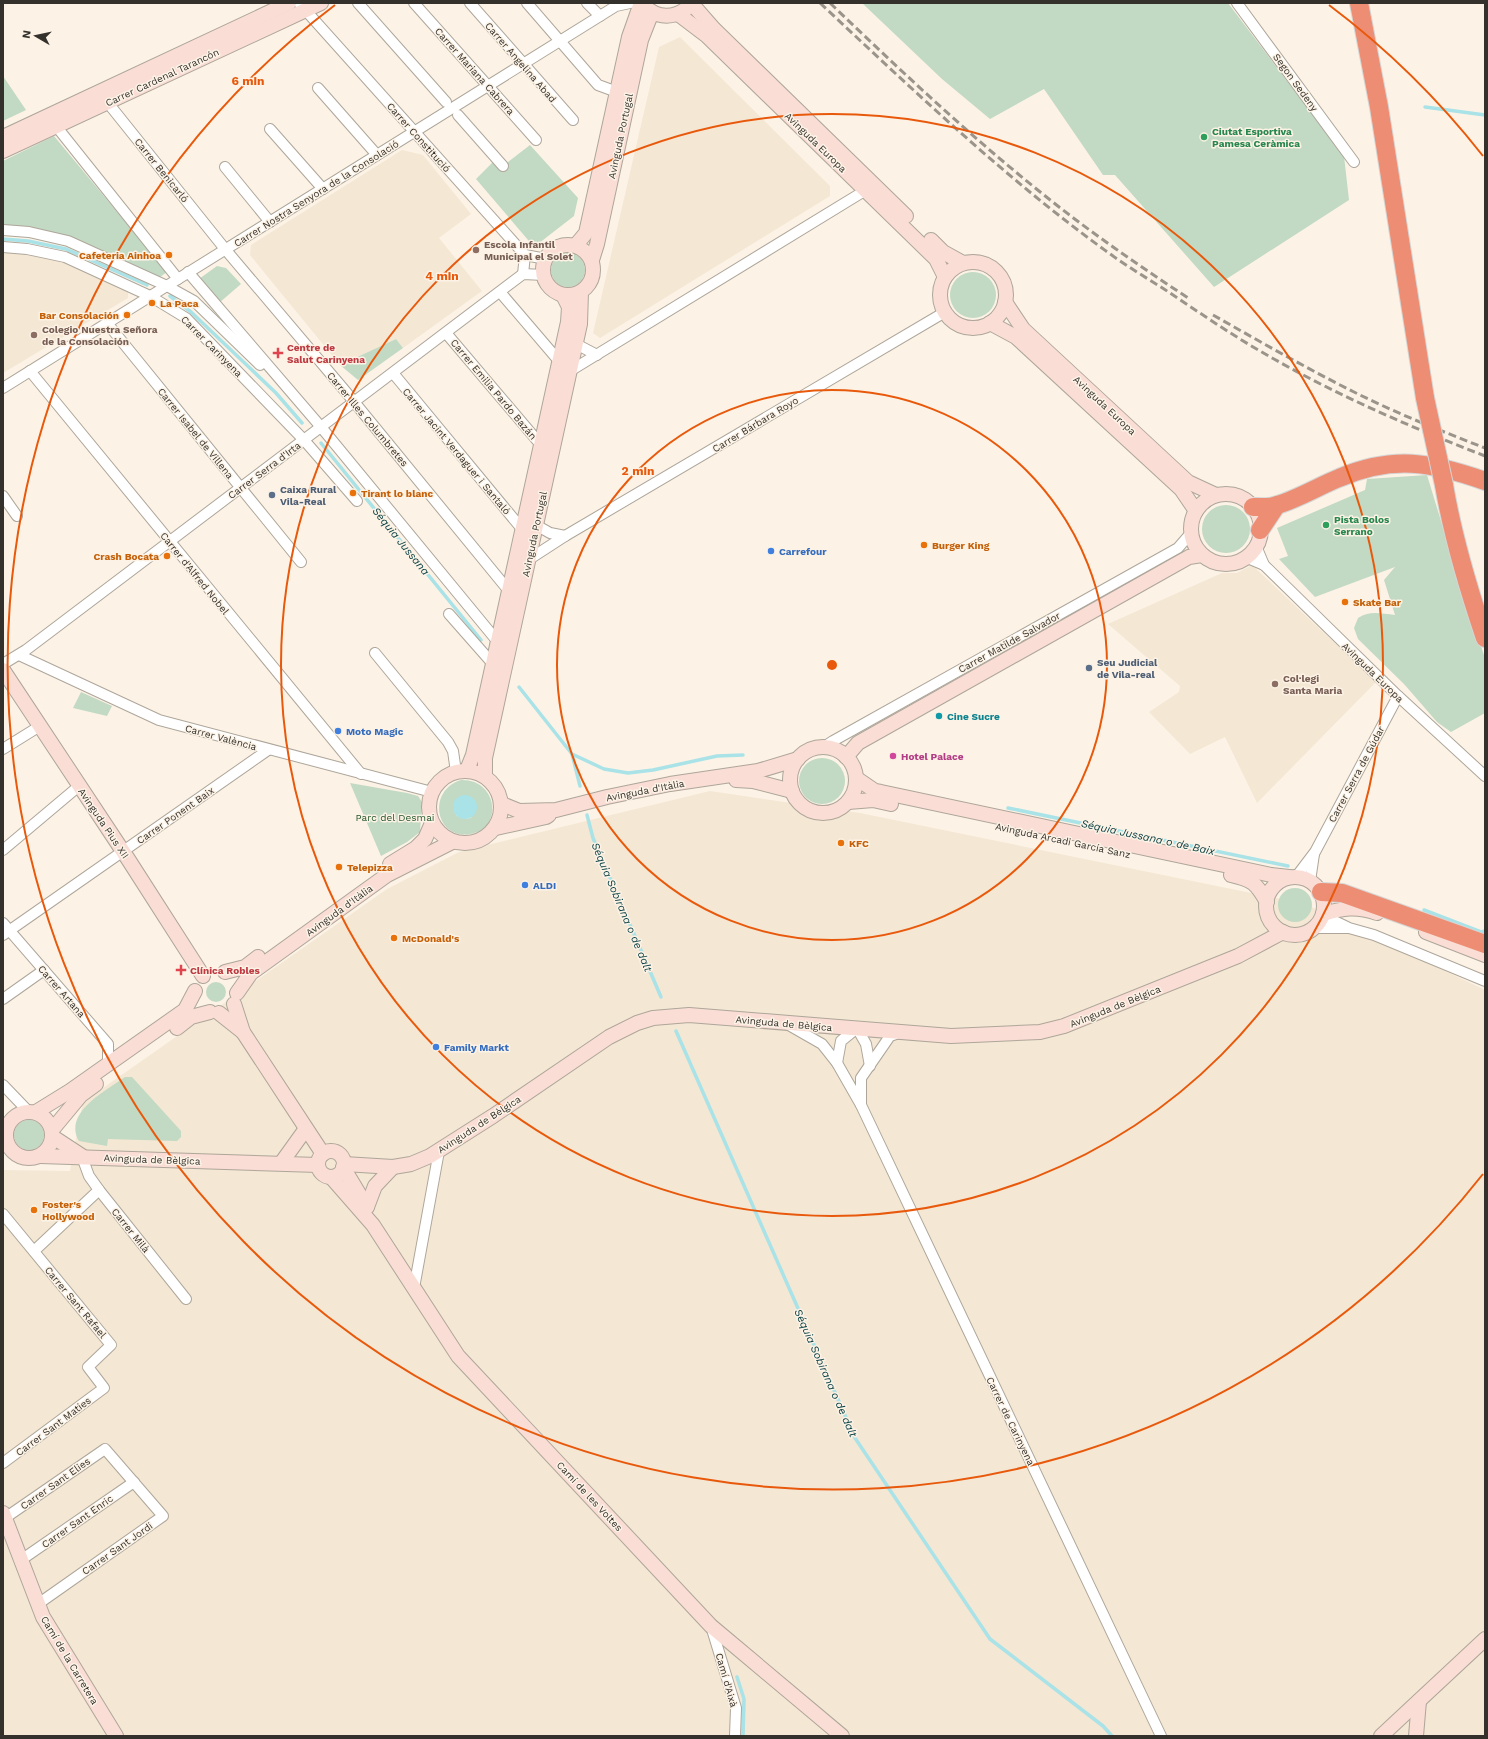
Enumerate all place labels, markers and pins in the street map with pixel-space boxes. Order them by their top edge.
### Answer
place label: Ciutat Esportiva Pamesa Ceràmica [1212,126,1300,149]
marker: Ciutat Esportiva Pamesa Ceràmica [1199,132,1209,142]
place label: Escola Infantil Municipal el Solet [484,239,573,262]
marker: Escola Infantil Municipal el Solet [471,245,481,255]
place label: Cafeteria Ainhoa [79,250,161,261]
marker: Cafeteria Ainhoa [164,250,174,260]
marker: La Paca [147,298,157,308]
place label: La Paca [160,298,199,309]
place label: Bar Consolación [39,310,119,321]
marker: Bar Consolación [122,310,132,320]
place label: Colegio Nuestra Señora de la Consolación [42,324,158,347]
marker: Colegio Nuestra Señora de la Consolación [29,330,39,340]
place label: Centre de Salut Carinyena [287,342,365,365]
marker: Centre de Salut Carinyena [272,347,284,359]
place label: Caixa Rural Vila-Real [280,484,337,507]
marker: Tirant lo blanc [348,488,358,498]
place label: Tirant lo blanc [361,488,433,499]
marker: Caixa Rural Vila-Real [267,490,277,500]
place label: Pista Bolos Serrano [1334,514,1390,537]
marker: Pista Bolos Serrano [1321,520,1331,530]
marker: Burger King [919,540,929,550]
place label: Burger King [932,540,990,551]
marker: Carrefour [766,546,776,556]
place label: Carrefour [779,546,827,557]
place label: Crash Bocata [93,551,159,562]
marker: Crash Bocata [162,551,172,561]
marker: Skate Bar [1340,597,1350,607]
place label: Skate Bar [1353,597,1402,608]
place label: Seu Judicial de Vila-real [1097,657,1158,680]
centre of rings [825,658,839,672]
marker: Seu Judicial de Vila-real [1084,663,1094,673]
place label: Col·legi Santa Maria [1283,673,1342,696]
marker: Col·legi Santa Maria [1270,679,1280,689]
marker: Cine Sucre [934,711,944,721]
place label: Cine Sucre [947,711,1000,722]
marker: Moto Magic [333,726,343,736]
place label: Moto Magic [346,726,404,737]
marker: Hotel Palace [888,751,898,761]
place label: Hotel Palace [901,751,964,762]
marker: KFC [836,838,846,848]
place label: KFC [849,838,869,849]
marker: Telepizza [334,862,344,872]
place label: Telepizza [347,862,393,873]
marker: ALDI [520,880,530,890]
place label: ALDI [533,880,556,891]
marker: McDonald's [389,933,399,943]
place label: McDonald's [402,933,460,944]
marker: Clínica Robles [175,964,187,976]
place label: Clínica Robles [190,965,260,976]
marker: Family Markt [431,1042,441,1052]
place label: Family Markt [444,1042,510,1053]
place label: Foster's Hollywood [42,1199,95,1222]
marker: Foster's Hollywood [29,1205,39,1215]

